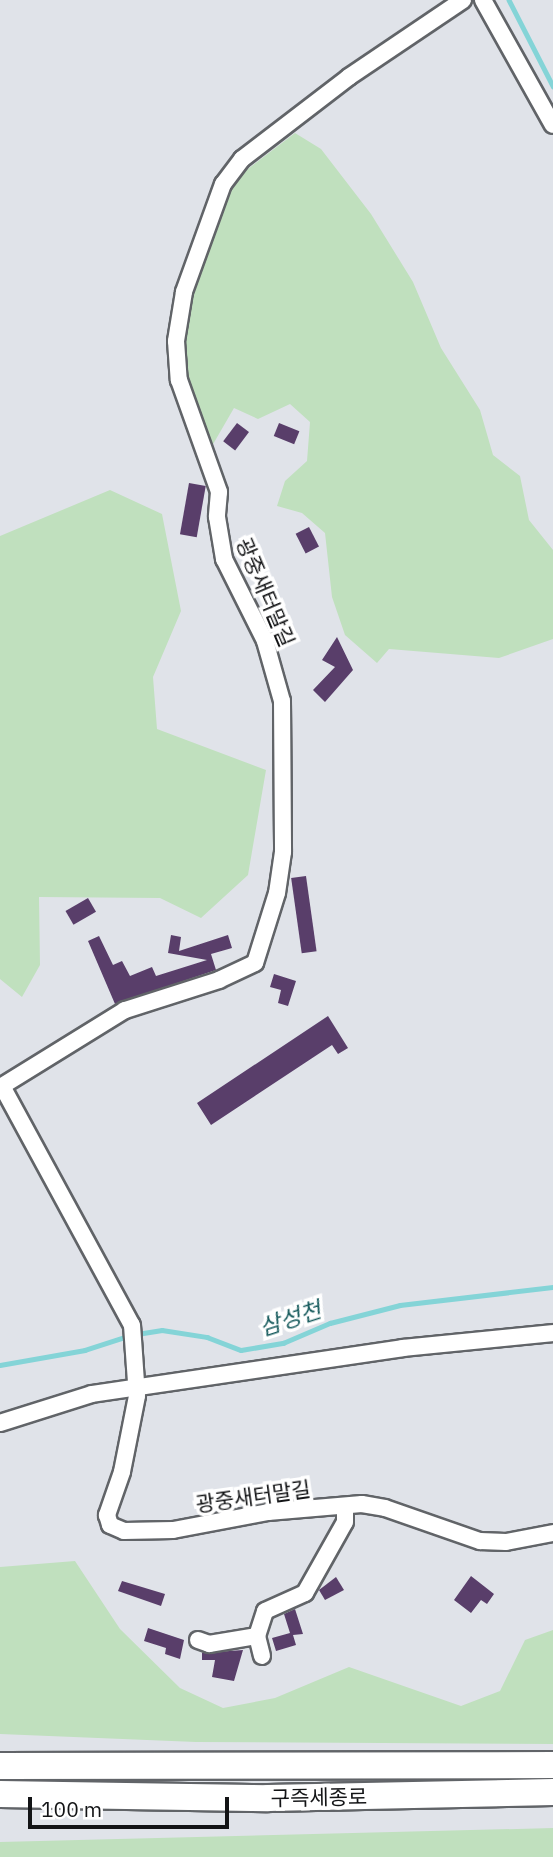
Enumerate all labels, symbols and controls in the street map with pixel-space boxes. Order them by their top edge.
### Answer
street label: 광중새터말길 [232,534,300,650]
water label: 삼성천 [256,1295,324,1341]
street label: 광중새터말길 [194,1475,312,1517]
scale bar [32,1784,233,1828]
street label: 구즉세종로 [270,1784,368,1810]
text: 100 m [41,1795,102,1823]

